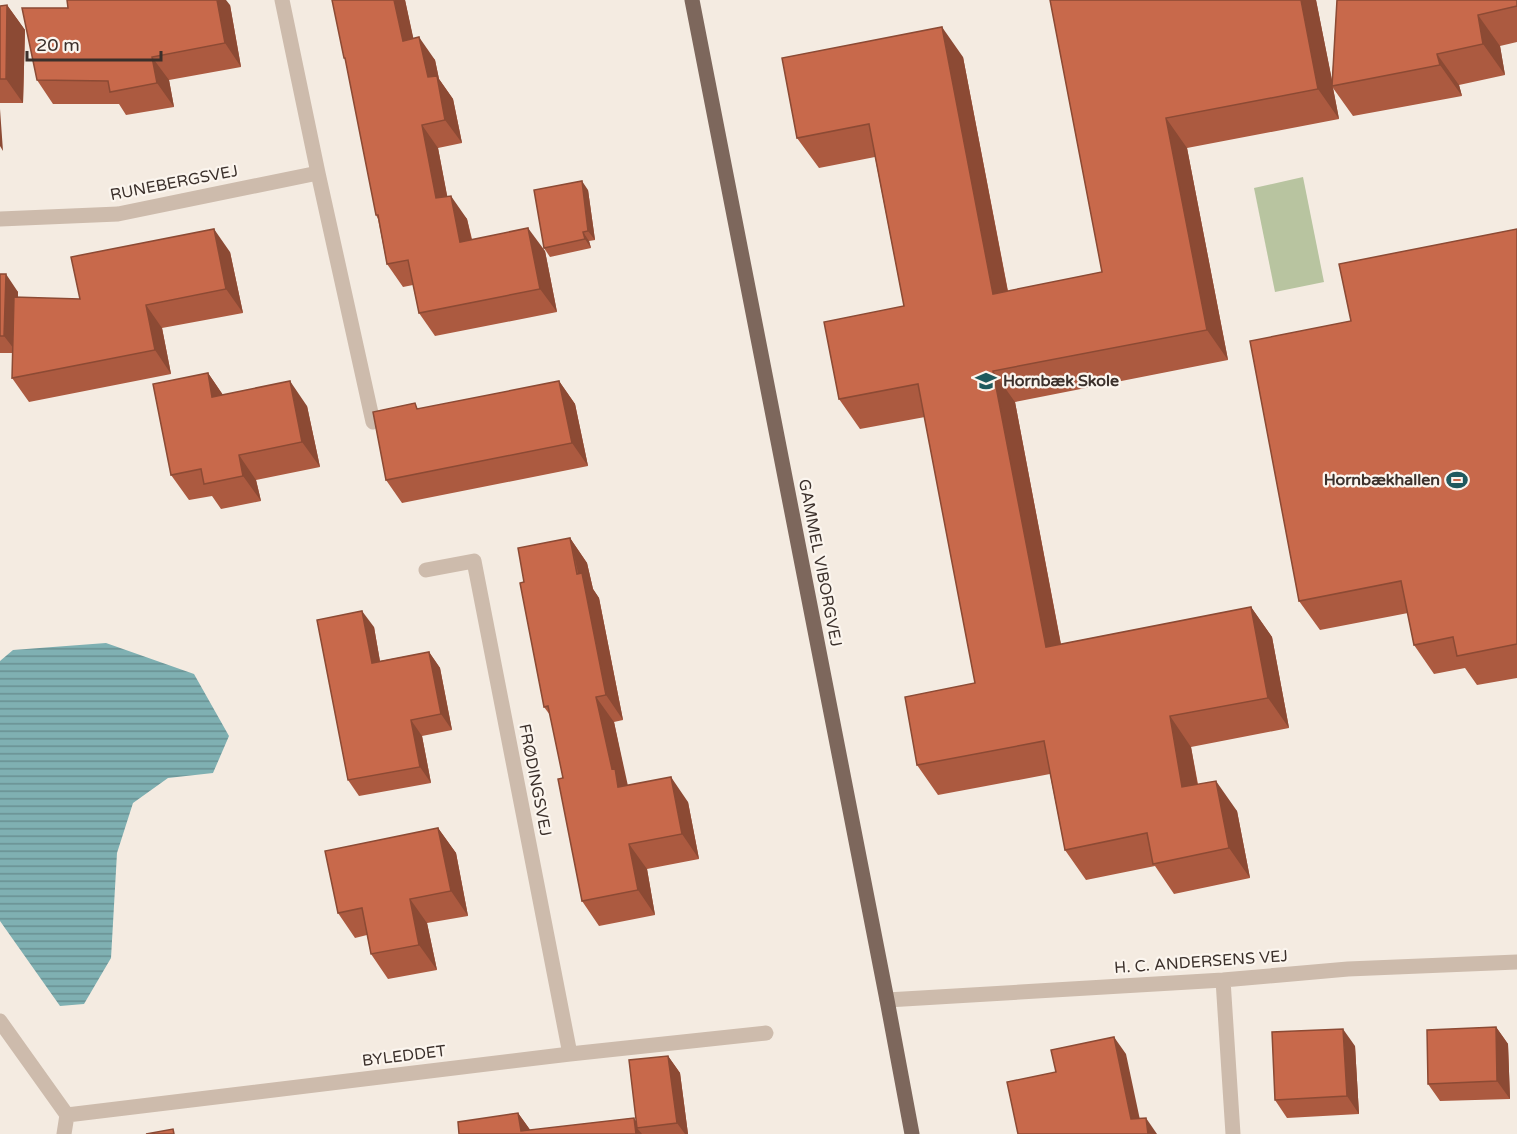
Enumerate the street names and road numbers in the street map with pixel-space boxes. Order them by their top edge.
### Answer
street label: RUNEBERGSVEJ [108,161,240,205]
street label: GAMMEL VIBORGVEJ [794,477,846,649]
street label: FRØDINGSVEJ [514,722,556,838]
street label: H. C. ANDERSENS VEJ [1114,946,1288,978]
street label: BYLEDDET [361,1041,447,1071]

